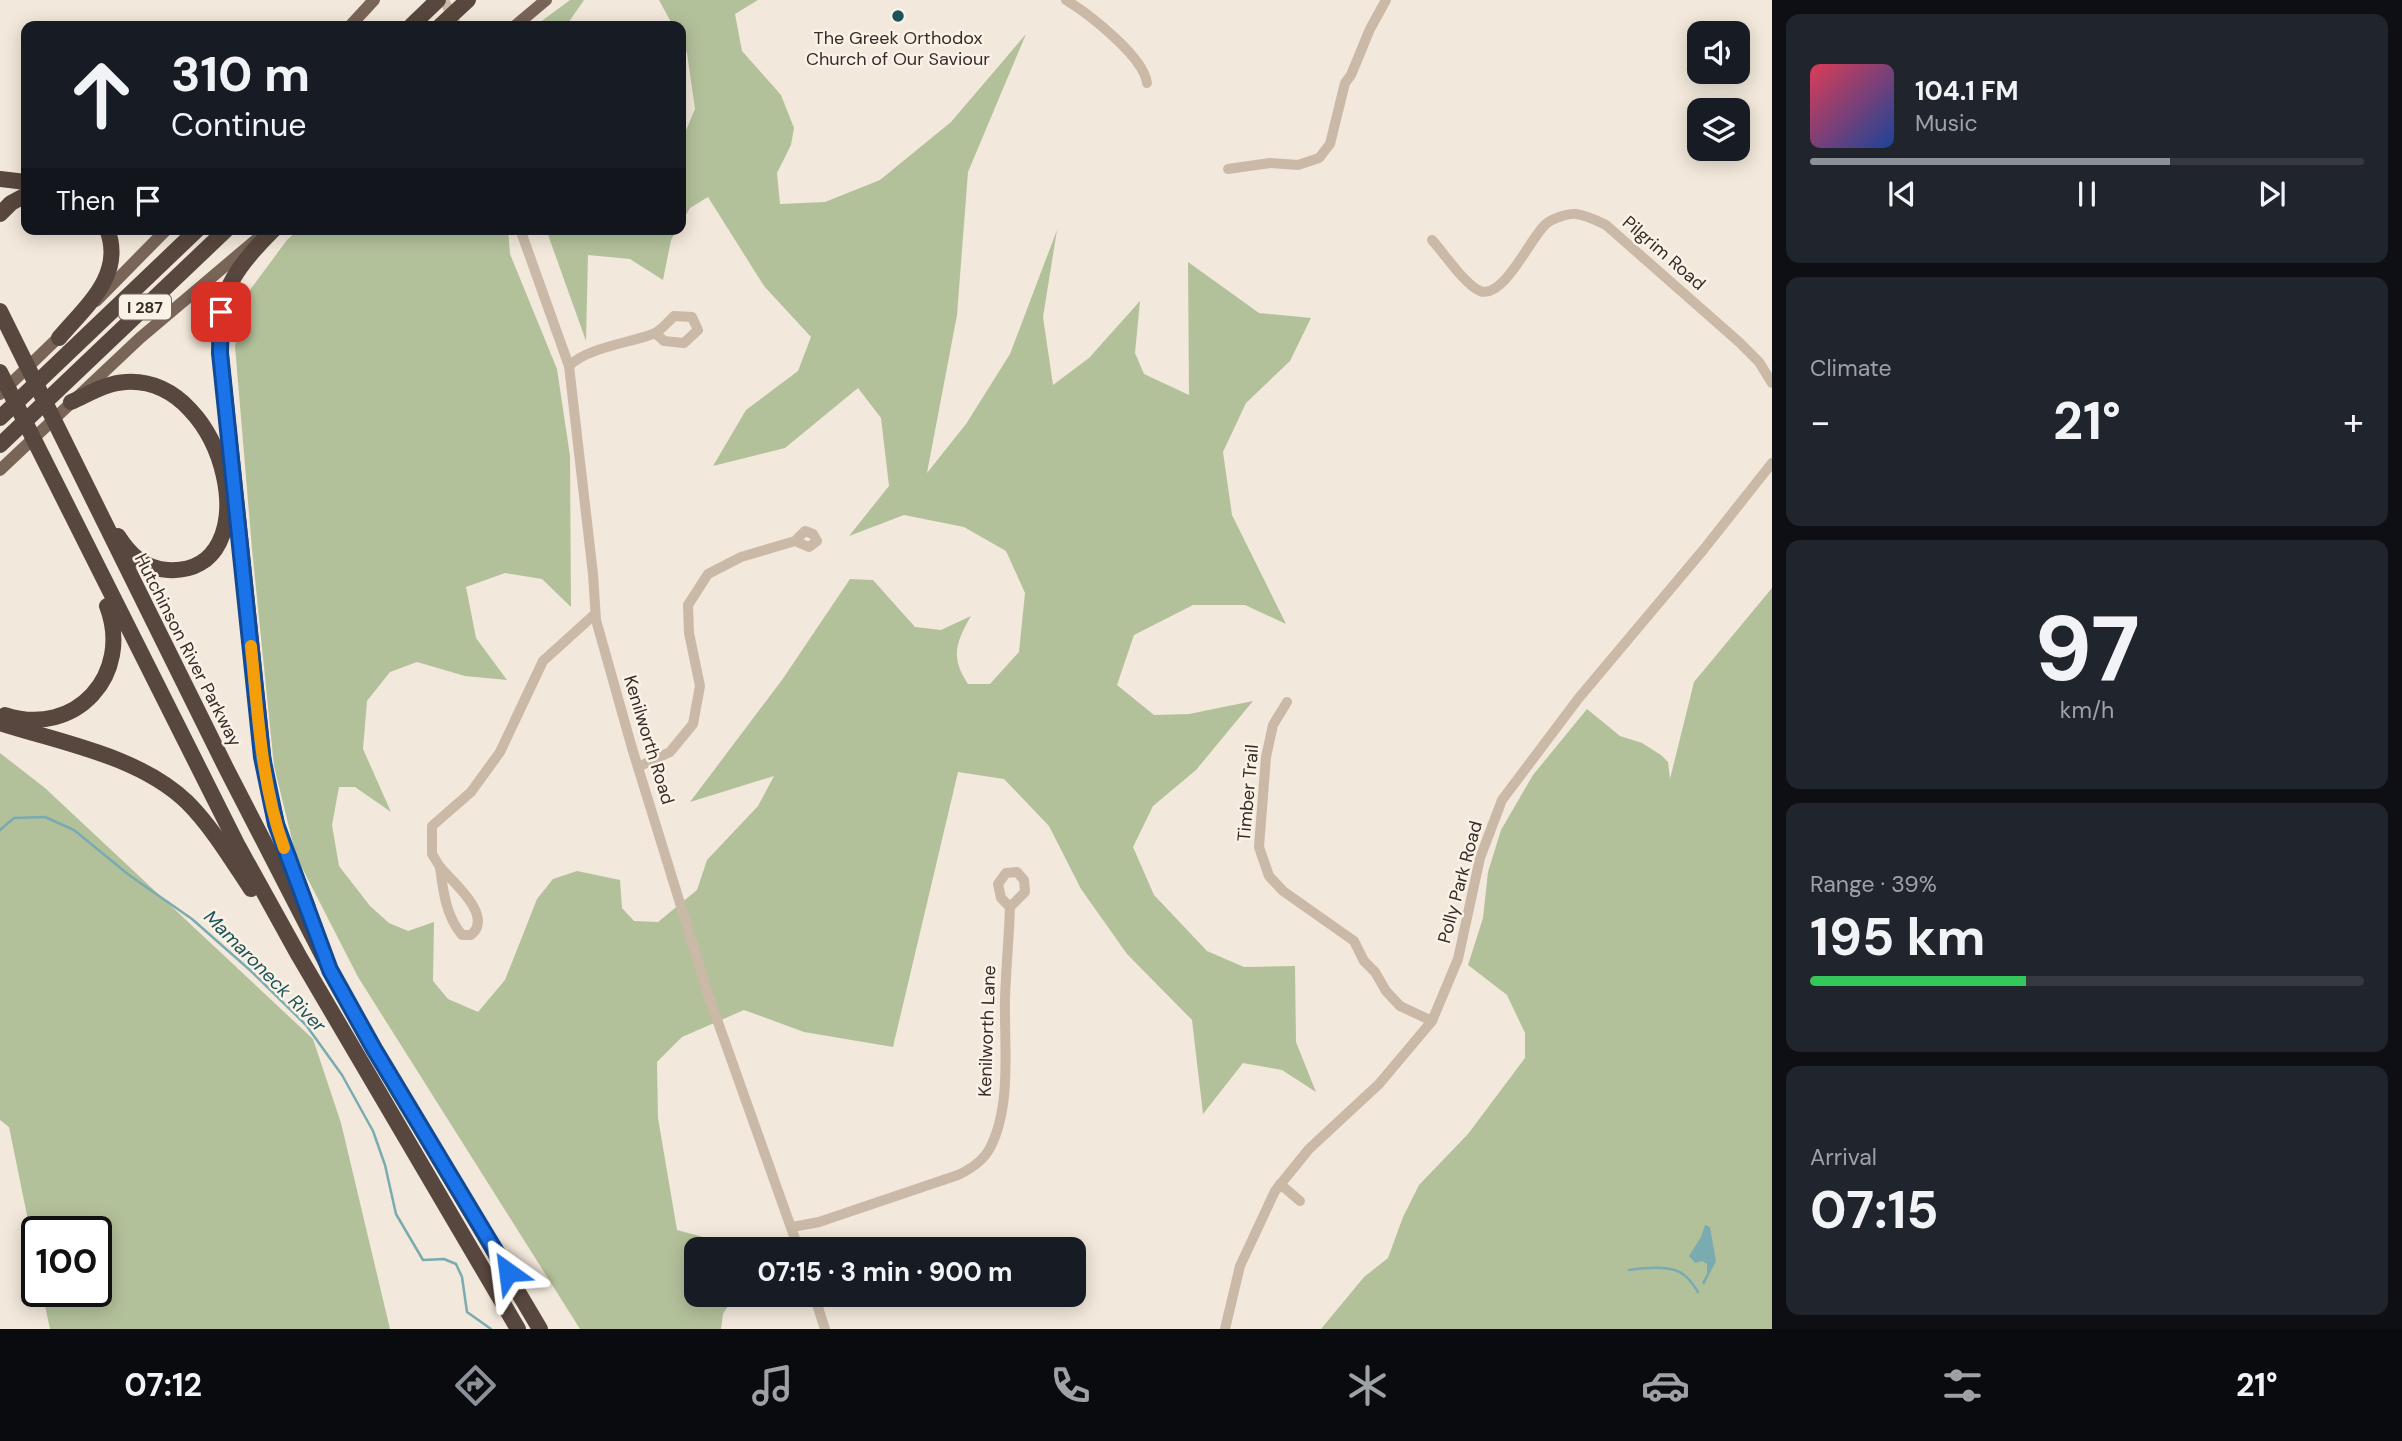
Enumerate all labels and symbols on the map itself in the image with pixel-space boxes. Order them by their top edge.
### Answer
marker: The Greek Orthodox Church of Our Saviour [890,8,906,24]
place label: The Greek Orthodox Church of Our Saviour [806,26,990,71]
street label: Pilgrim Road [1617,210,1711,296]
pin [191,282,251,342]
road number: I 287 [119,294,171,320]
street label: Hutchinson River Parkway [129,549,247,751]
street label: Kenilworth Road [618,673,680,807]
street label: Timber Trail [1232,744,1264,842]
street label: Polly Park Road [1432,818,1488,946]
water label: Mamaroneck River [198,904,332,1038]
street label: Kenilworth Lane [973,965,1001,1097]
speed limit sign: 100 [21,1216,112,1307]
position arrow [471,1235,545,1309]

